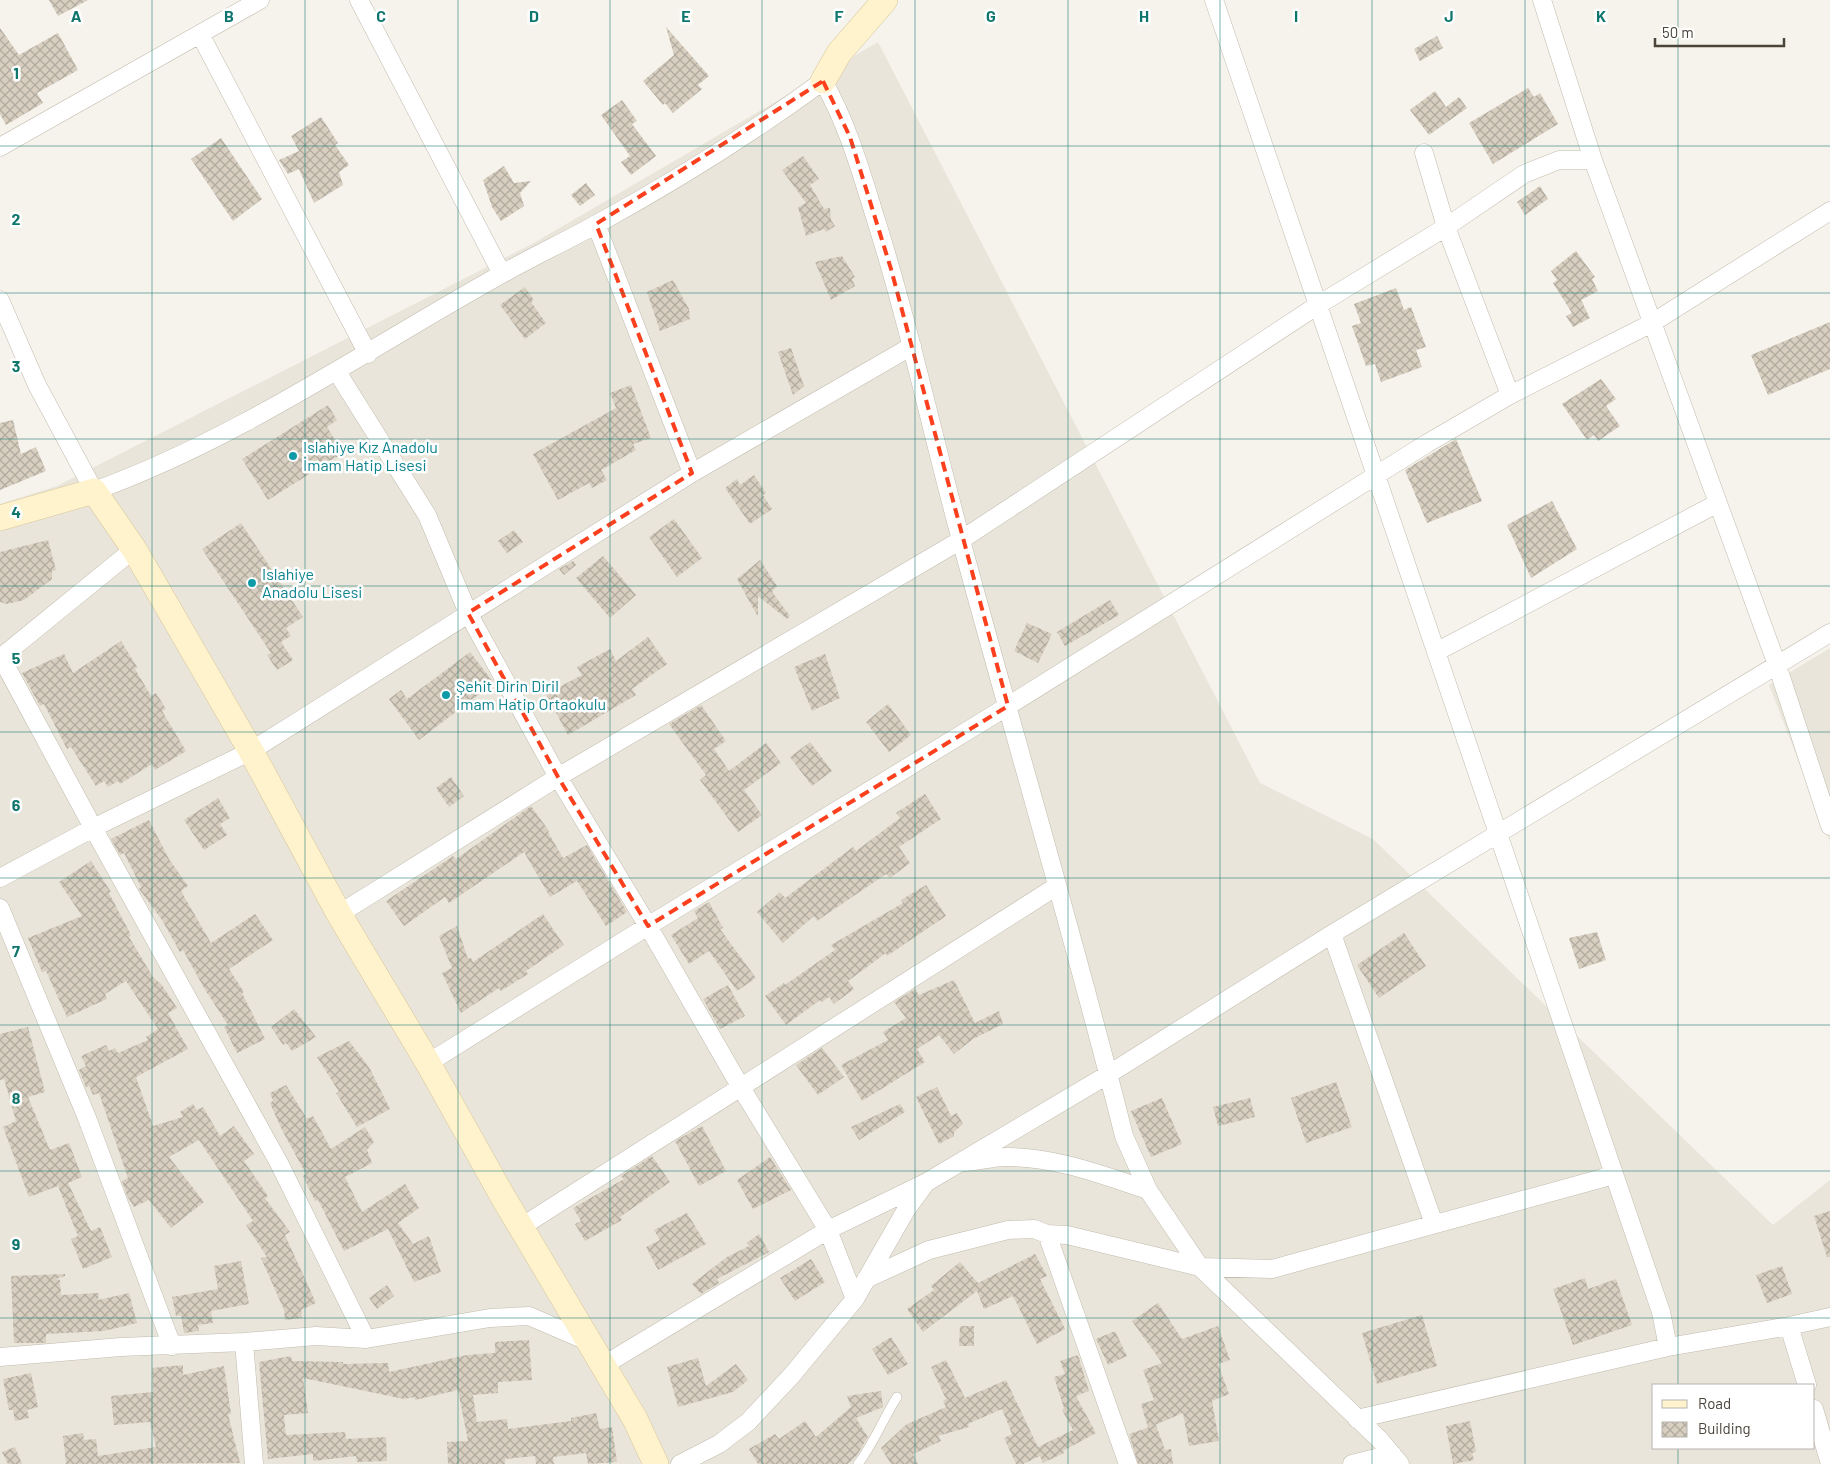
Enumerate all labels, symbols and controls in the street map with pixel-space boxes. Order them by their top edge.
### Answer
text: A [71,6,82,25]
text: B [224,6,234,25]
text: C [376,6,386,25]
text: D [529,6,539,25]
text: E [681,6,691,25]
text: F [835,6,844,25]
text: G [986,6,996,25]
text: H [1139,6,1149,25]
text: I [1294,6,1298,25]
text: J [1444,6,1454,25]
text: K [1596,6,1606,25]
scale bar [1655,15,1784,47]
text: 50 m [1662,23,1694,41]
text: 1 [13,63,19,82]
text: 2 [12,209,21,228]
text: 3 [12,356,20,375]
place label: Islahiye Kız Anadolu İmam Hatip Lisesi [303,437,438,474]
marker: Islahiye Kız Anadolu İmam Hatip Lisesi [287,450,299,462]
text: 4 [11,502,21,521]
place label: Islahiye Anadolu Lisesi [262,564,362,601]
marker: Islahiye Anadolu Lisesi [246,577,258,589]
text: 5 [12,648,21,667]
place label: Şehit Dirin Diril İmam Hatip Ortaokulu [456,676,606,713]
marker: Şehit Dirin Diril İmam Hatip Ortaokulu [440,689,452,701]
text: 6 [12,795,21,814]
text: 7 [12,941,20,960]
text: 8 [12,1088,21,1107]
text: 9 [12,1234,20,1253]
legend [1652,1384,1815,1449]
text: Road [1698,1394,1731,1412]
text: Building [1698,1419,1751,1437]

